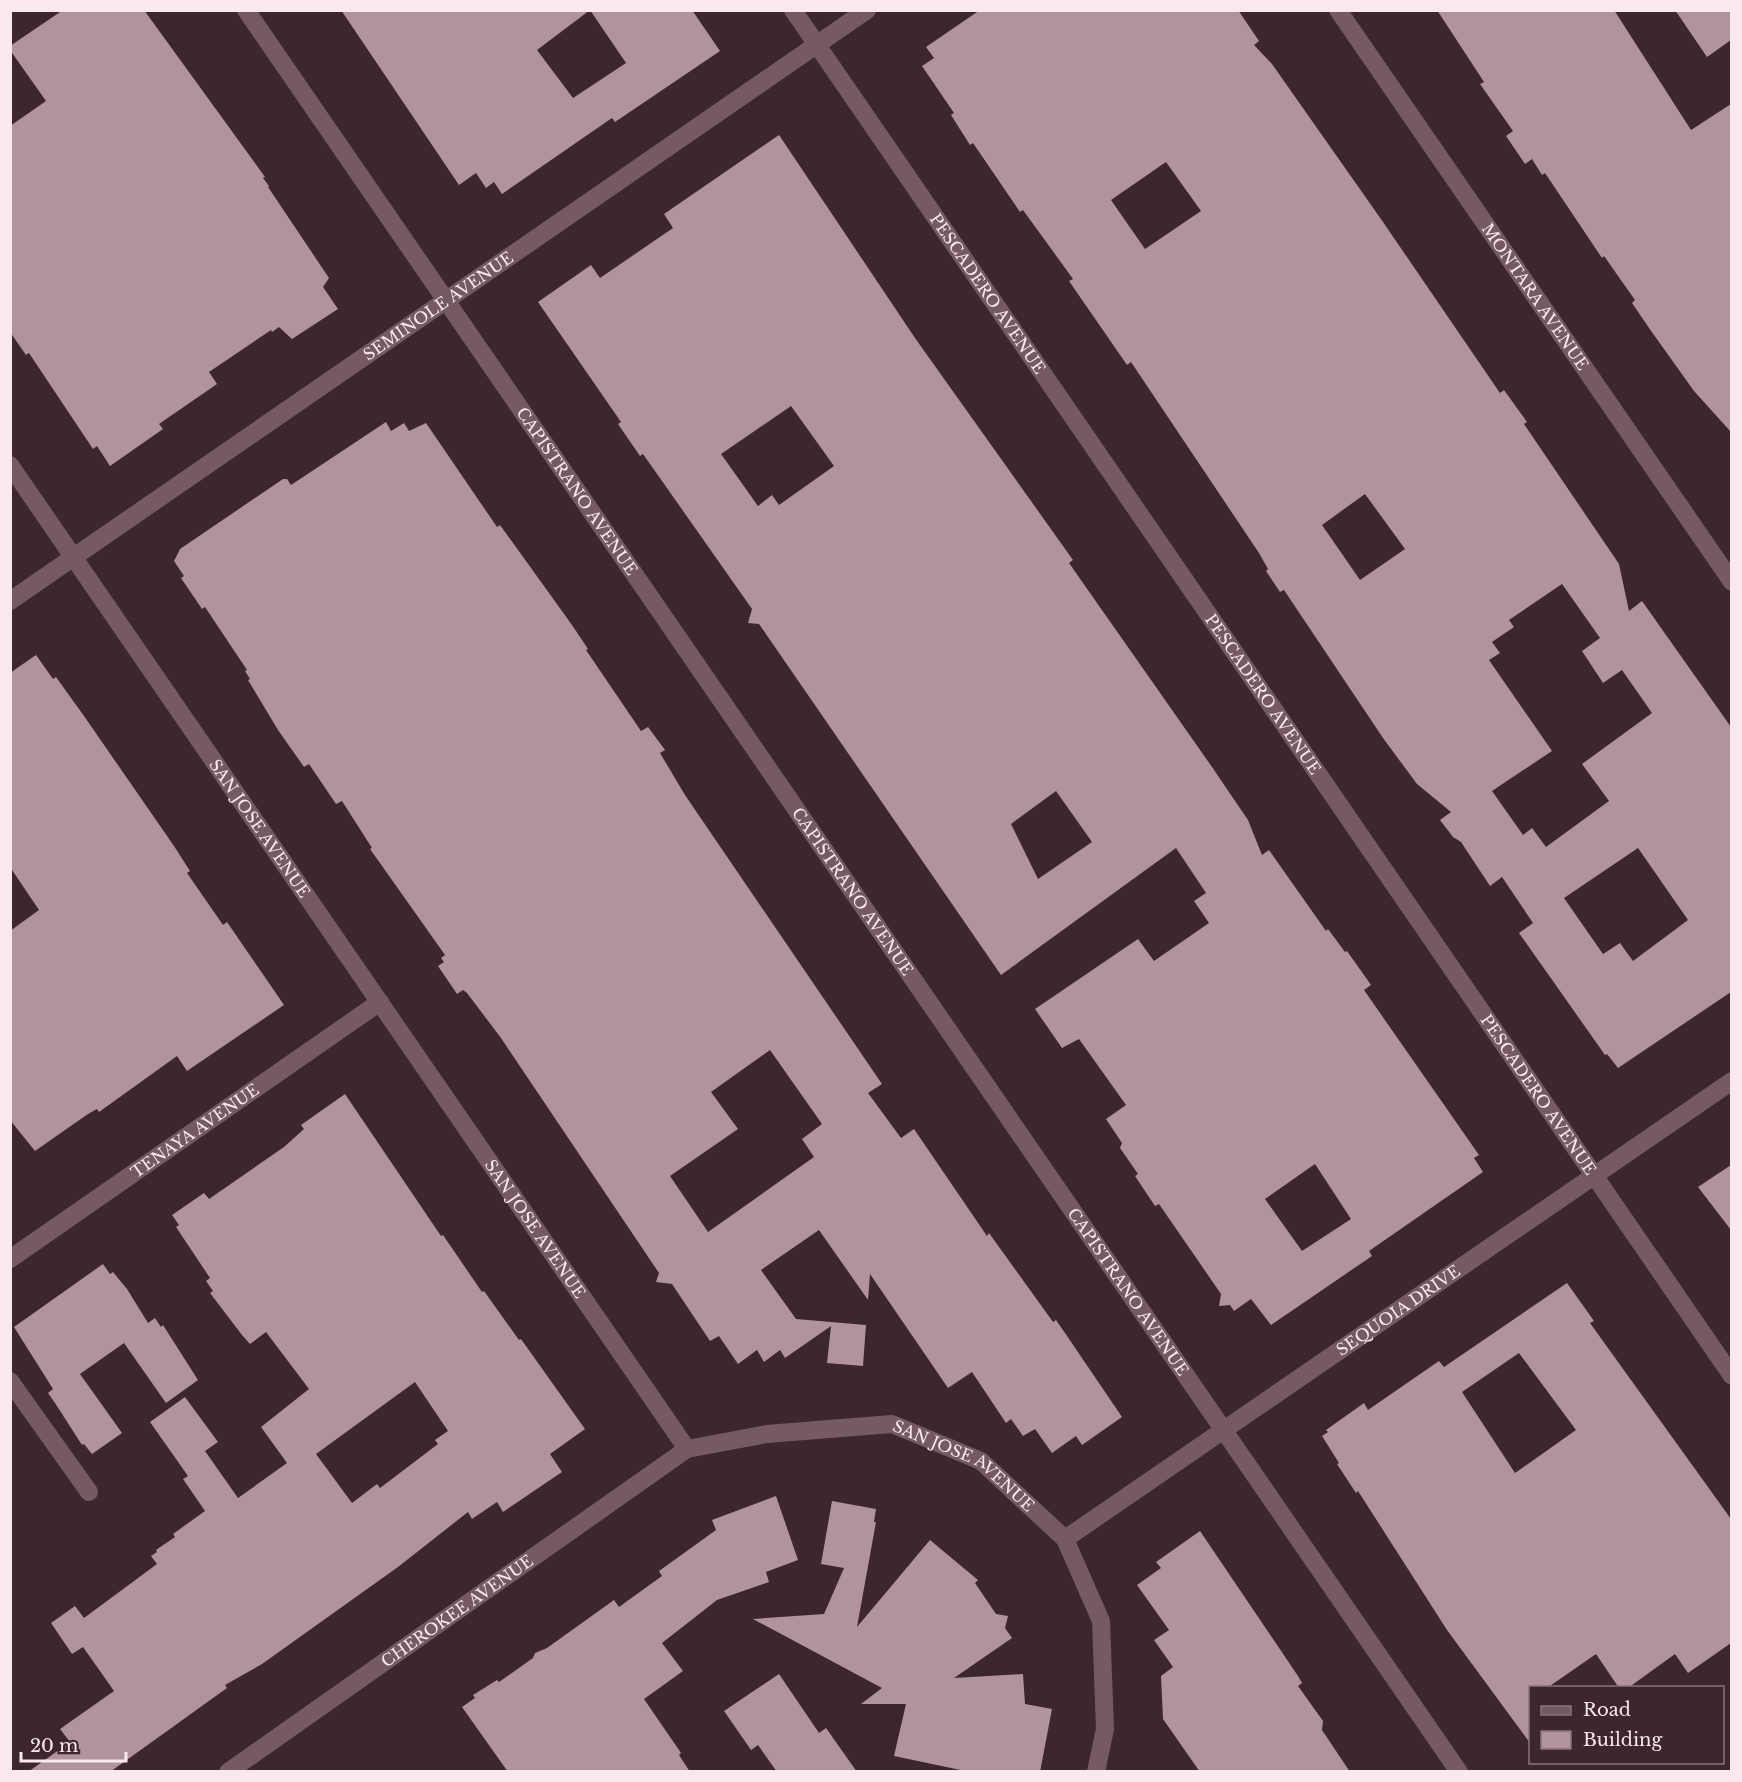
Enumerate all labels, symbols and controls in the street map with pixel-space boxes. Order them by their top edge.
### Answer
street label: PESCADERO AVENUE [926,209,1050,378]
street label: MONTARA AVENUE [1478,219,1593,374]
street label: SEMINOLE AVENUE [359,247,517,364]
street label: CAPISTRANO AVENUE [512,403,642,579]
street label: PESCADERO AVENUE [1201,610,1325,778]
street label: SAN JOSE AVENUE [205,755,315,901]
street label: CAPISTRANO AVENUE [788,804,918,979]
street label: PESCADERO AVENUE [1476,1010,1601,1179]
street label: TENAYA AVENUE [127,1079,263,1182]
street label: SAN JOSE AVENUE [481,1156,590,1302]
street label: CAPISTRANO AVENUE [1064,1204,1193,1379]
street label: SEQUOIA DRIVE [1332,1261,1464,1360]
street label: SAN JOSE AVENUE [890,1416,1039,1516]
street label: CHEROKEE AVENUE [377,1550,537,1671]
legend [1529,1686,1724,1764]
text: Road [1583,1699,1631,1721]
scale bar [21,1725,126,1763]
text: Building [1583,1729,1662,1751]
text: 20 m [30,1735,78,1757]

